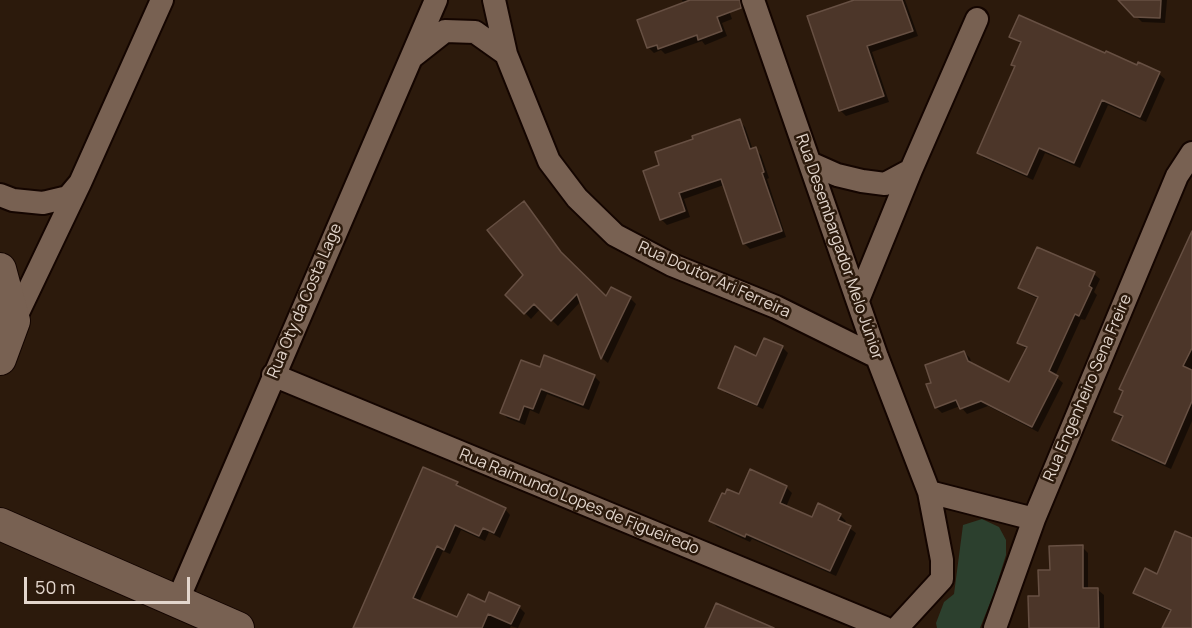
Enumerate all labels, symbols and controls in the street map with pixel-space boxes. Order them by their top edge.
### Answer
street label: Rua Desembargador Melo Júnior [791,132,887,362]
street label: Rua Oty da Costa Lage [264,221,346,381]
street label: Rua Doutor Ari Ferreira [635,238,793,322]
street label: Rua Engenheiro Sena Freire [1040,291,1136,485]
street label: Rua Raimundo Lopes de Figueiredo [456,445,702,559]
scale bar [27,565,194,603]
text: 50 m [35,575,75,599]

